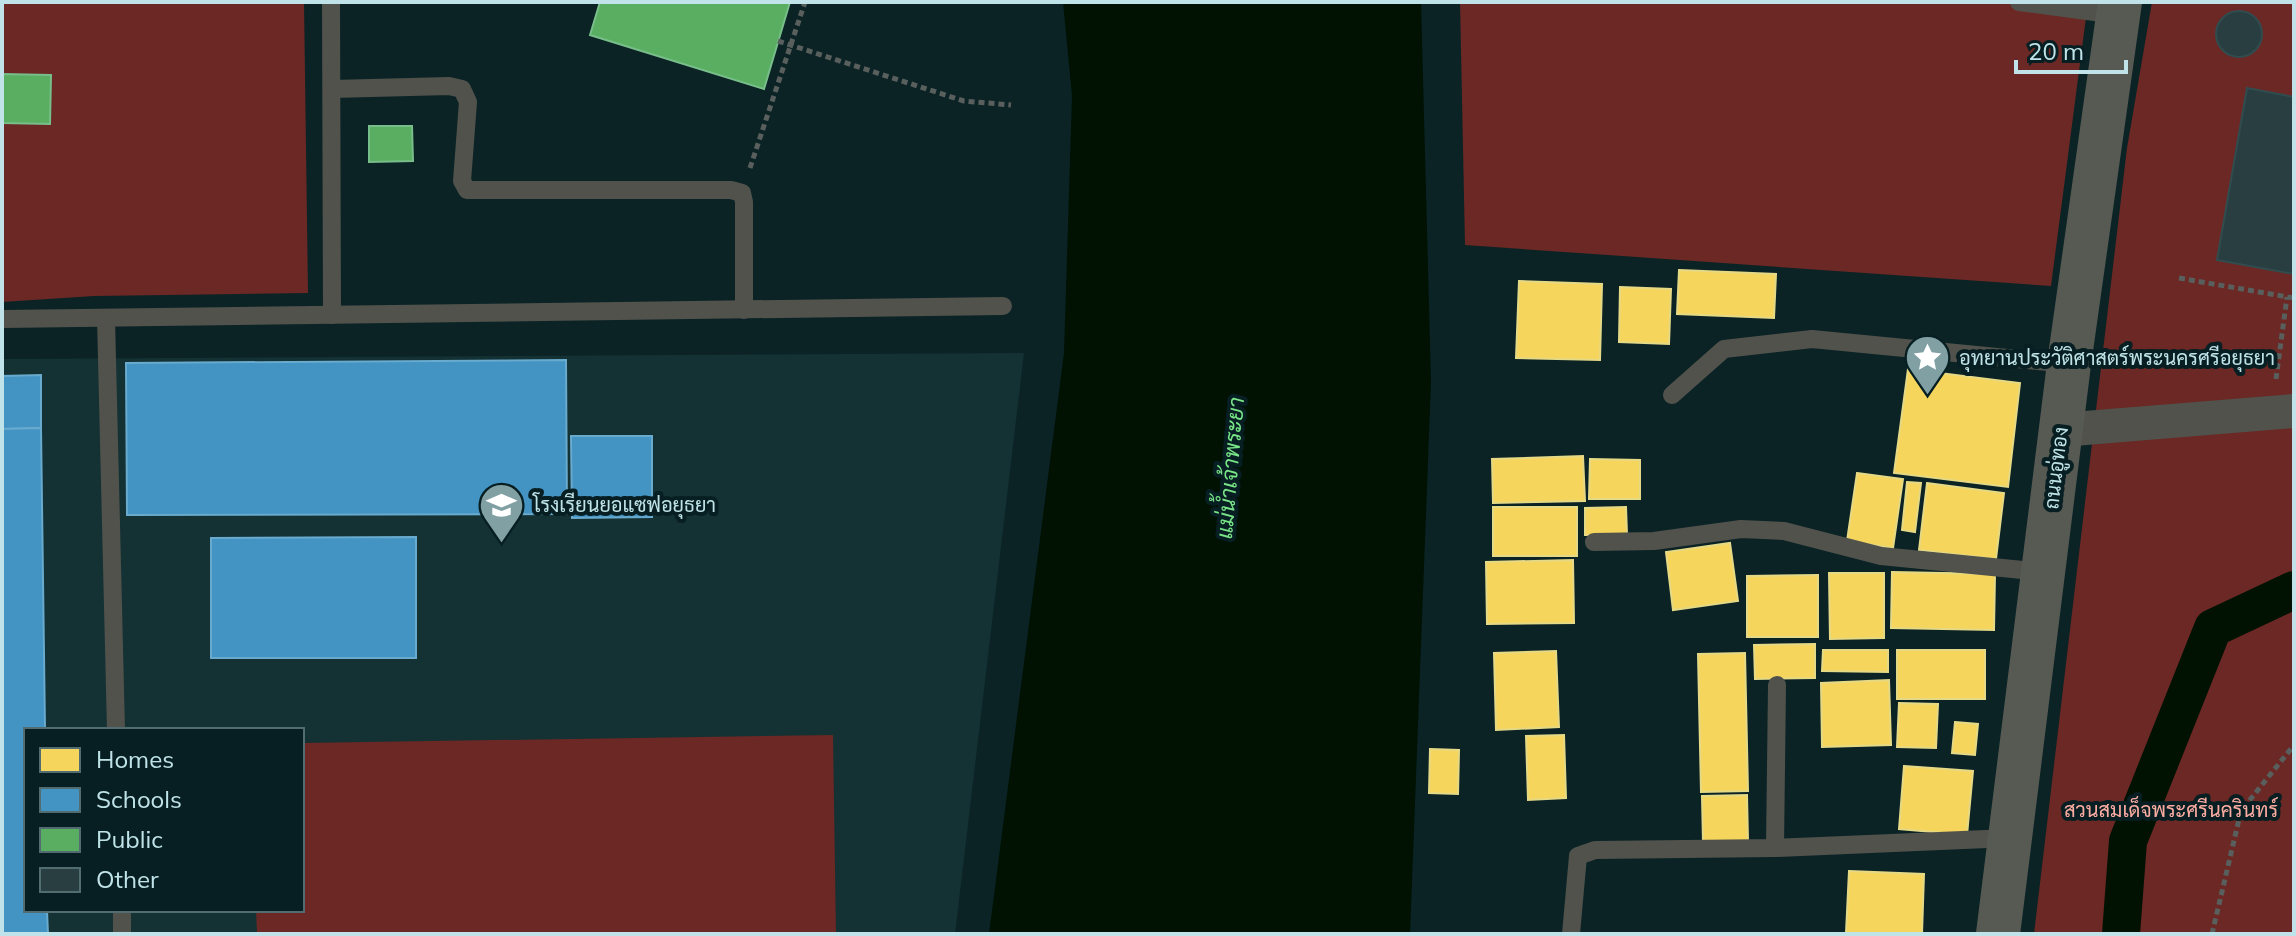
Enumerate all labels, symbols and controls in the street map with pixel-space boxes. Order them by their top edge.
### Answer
scale bar [2016,24,2126,74]
text: 20 m [2028,36,2084,66]
place icon: อุทยานประวัติศาสตร์พระนครศรีอยุธยา [1904,334,1952,397]
place label: อุทยานประวัติศาสตร์พระนครศรีอยุธยา [1959,344,2275,372]
water label: แม่น้ำเจ้าพระยา [1205,396,1250,540]
street label: ถนนอู่ทอง [2038,425,2076,511]
school or university icon: โรงเรียนยอแซฟอยุธยา [478,481,526,544]
place label: โรงเรียนยอแซฟอยุธยา [532,492,716,519]
legend [24,728,304,912]
text: Homes [96,744,174,774]
text: Schools [96,784,182,814]
park label: สวนสมเด็จพระศรีนครินทร์ [2064,795,2278,822]
text: Public [96,824,163,854]
text: Other [96,864,159,894]

